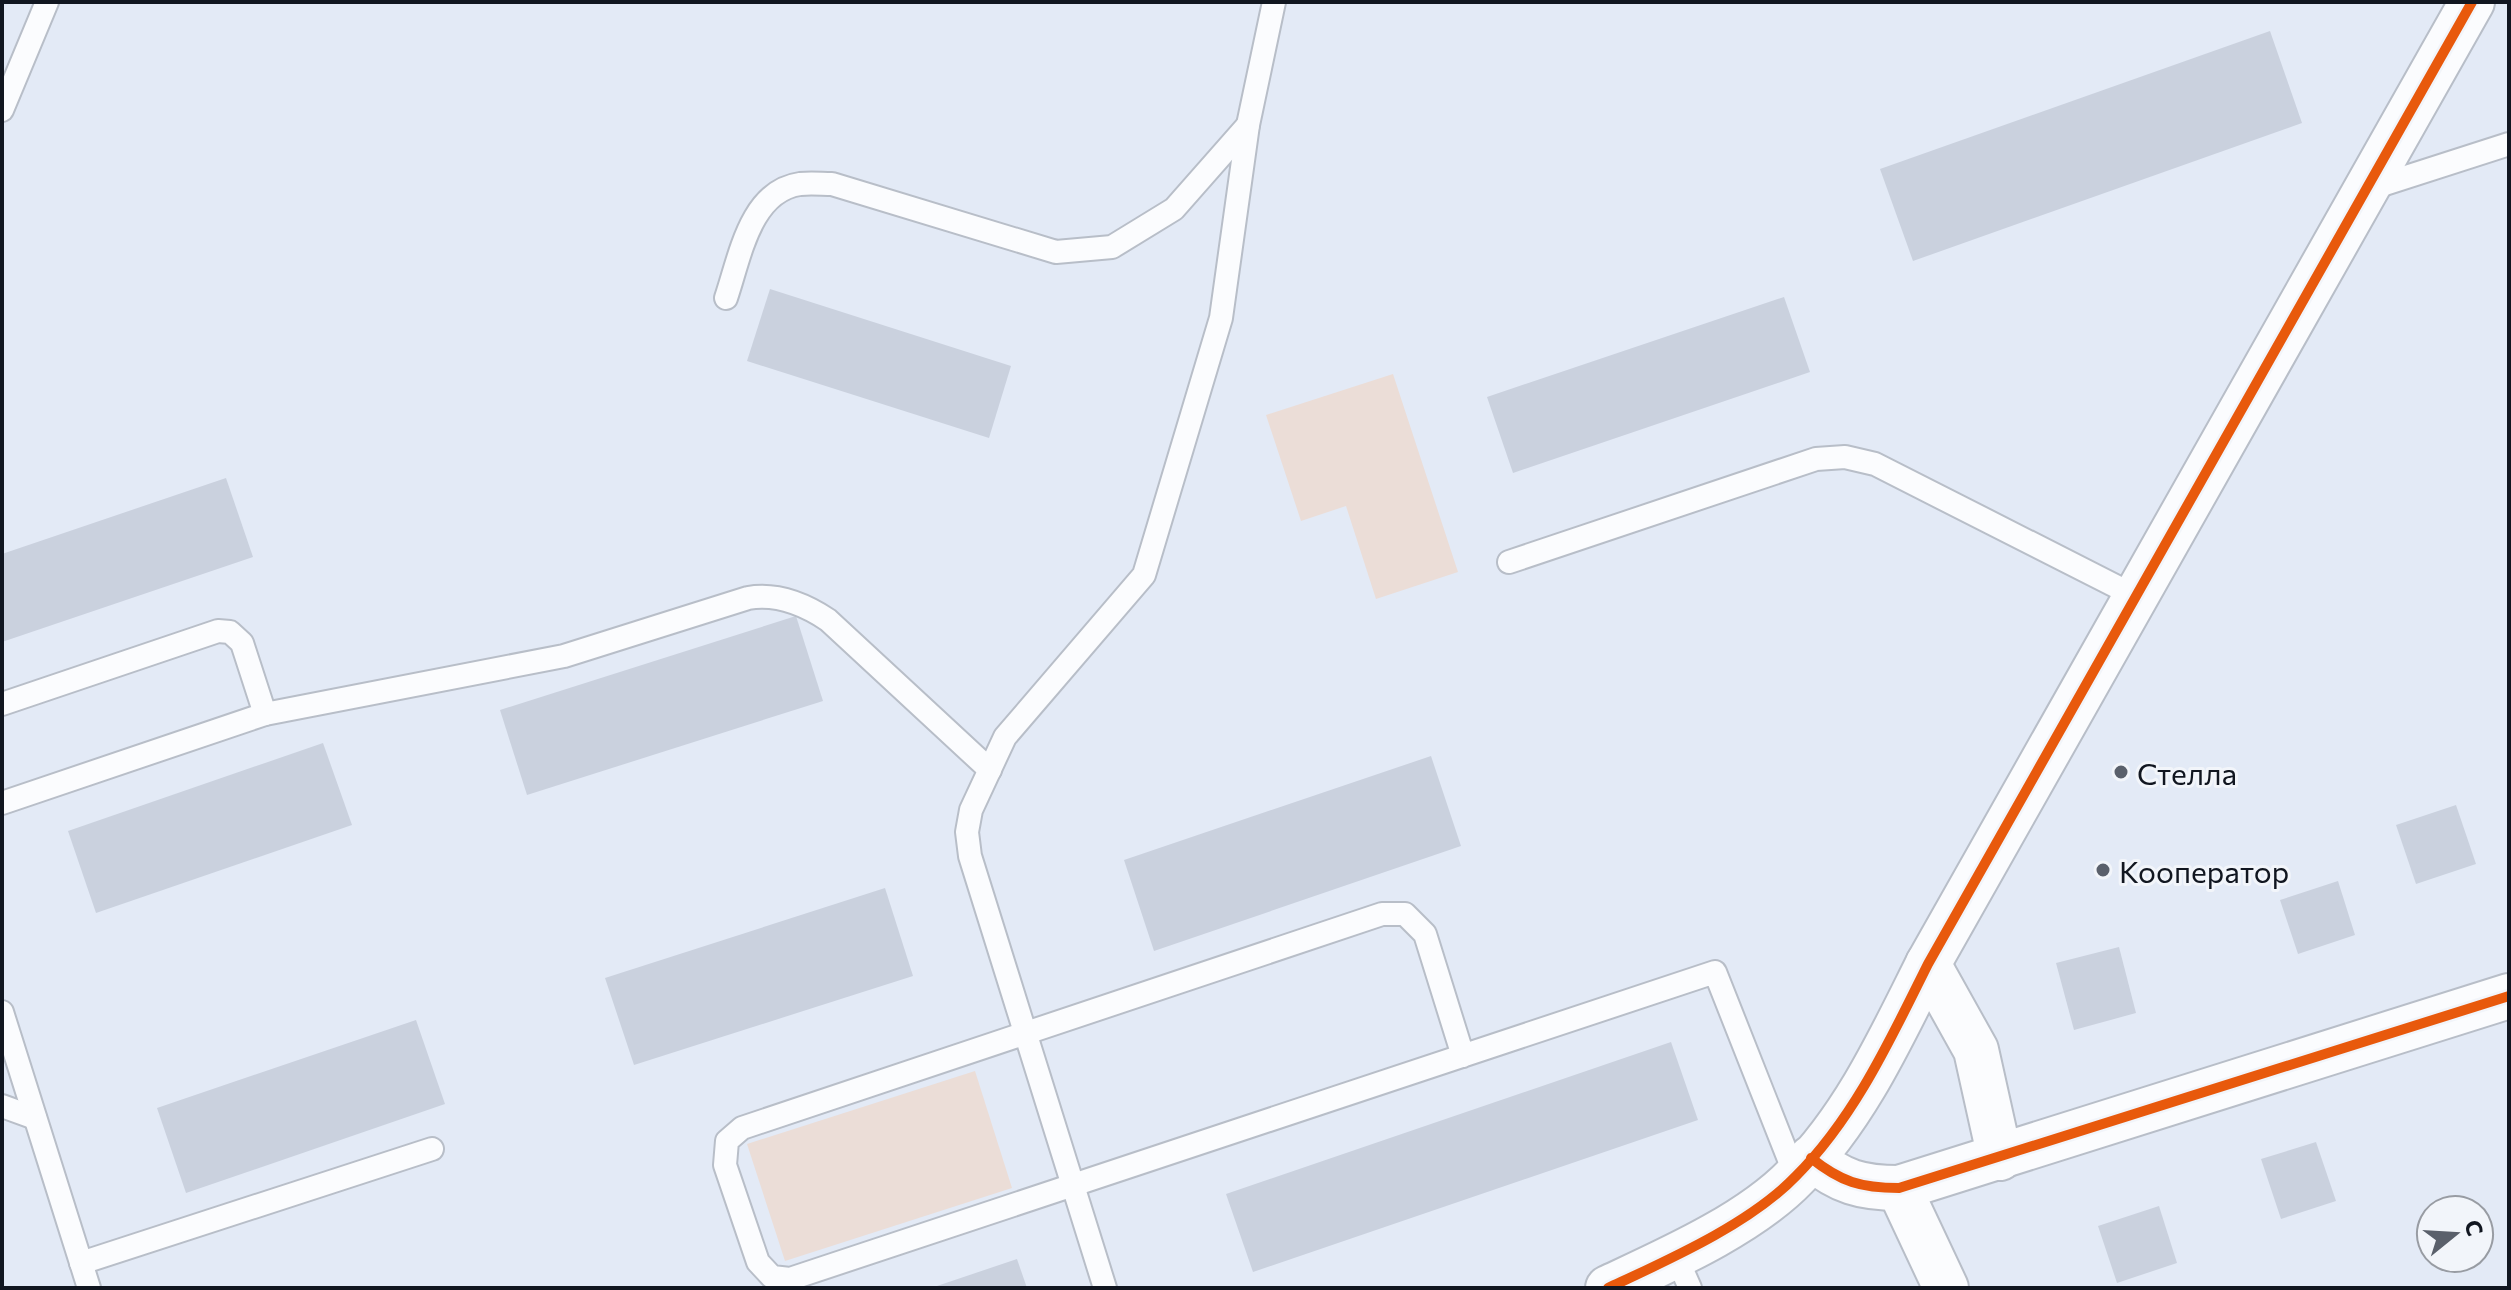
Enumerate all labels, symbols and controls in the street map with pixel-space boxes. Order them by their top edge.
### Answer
place label: Стелла [2137,754,2237,791]
marker: Стелла [2112,763,2130,781]
place label: Кооператор [2119,852,2289,889]
marker: Кооператор [2094,861,2112,879]
north arrow [2415,1194,2495,1274]
text: С [2459,1216,2490,1239]

